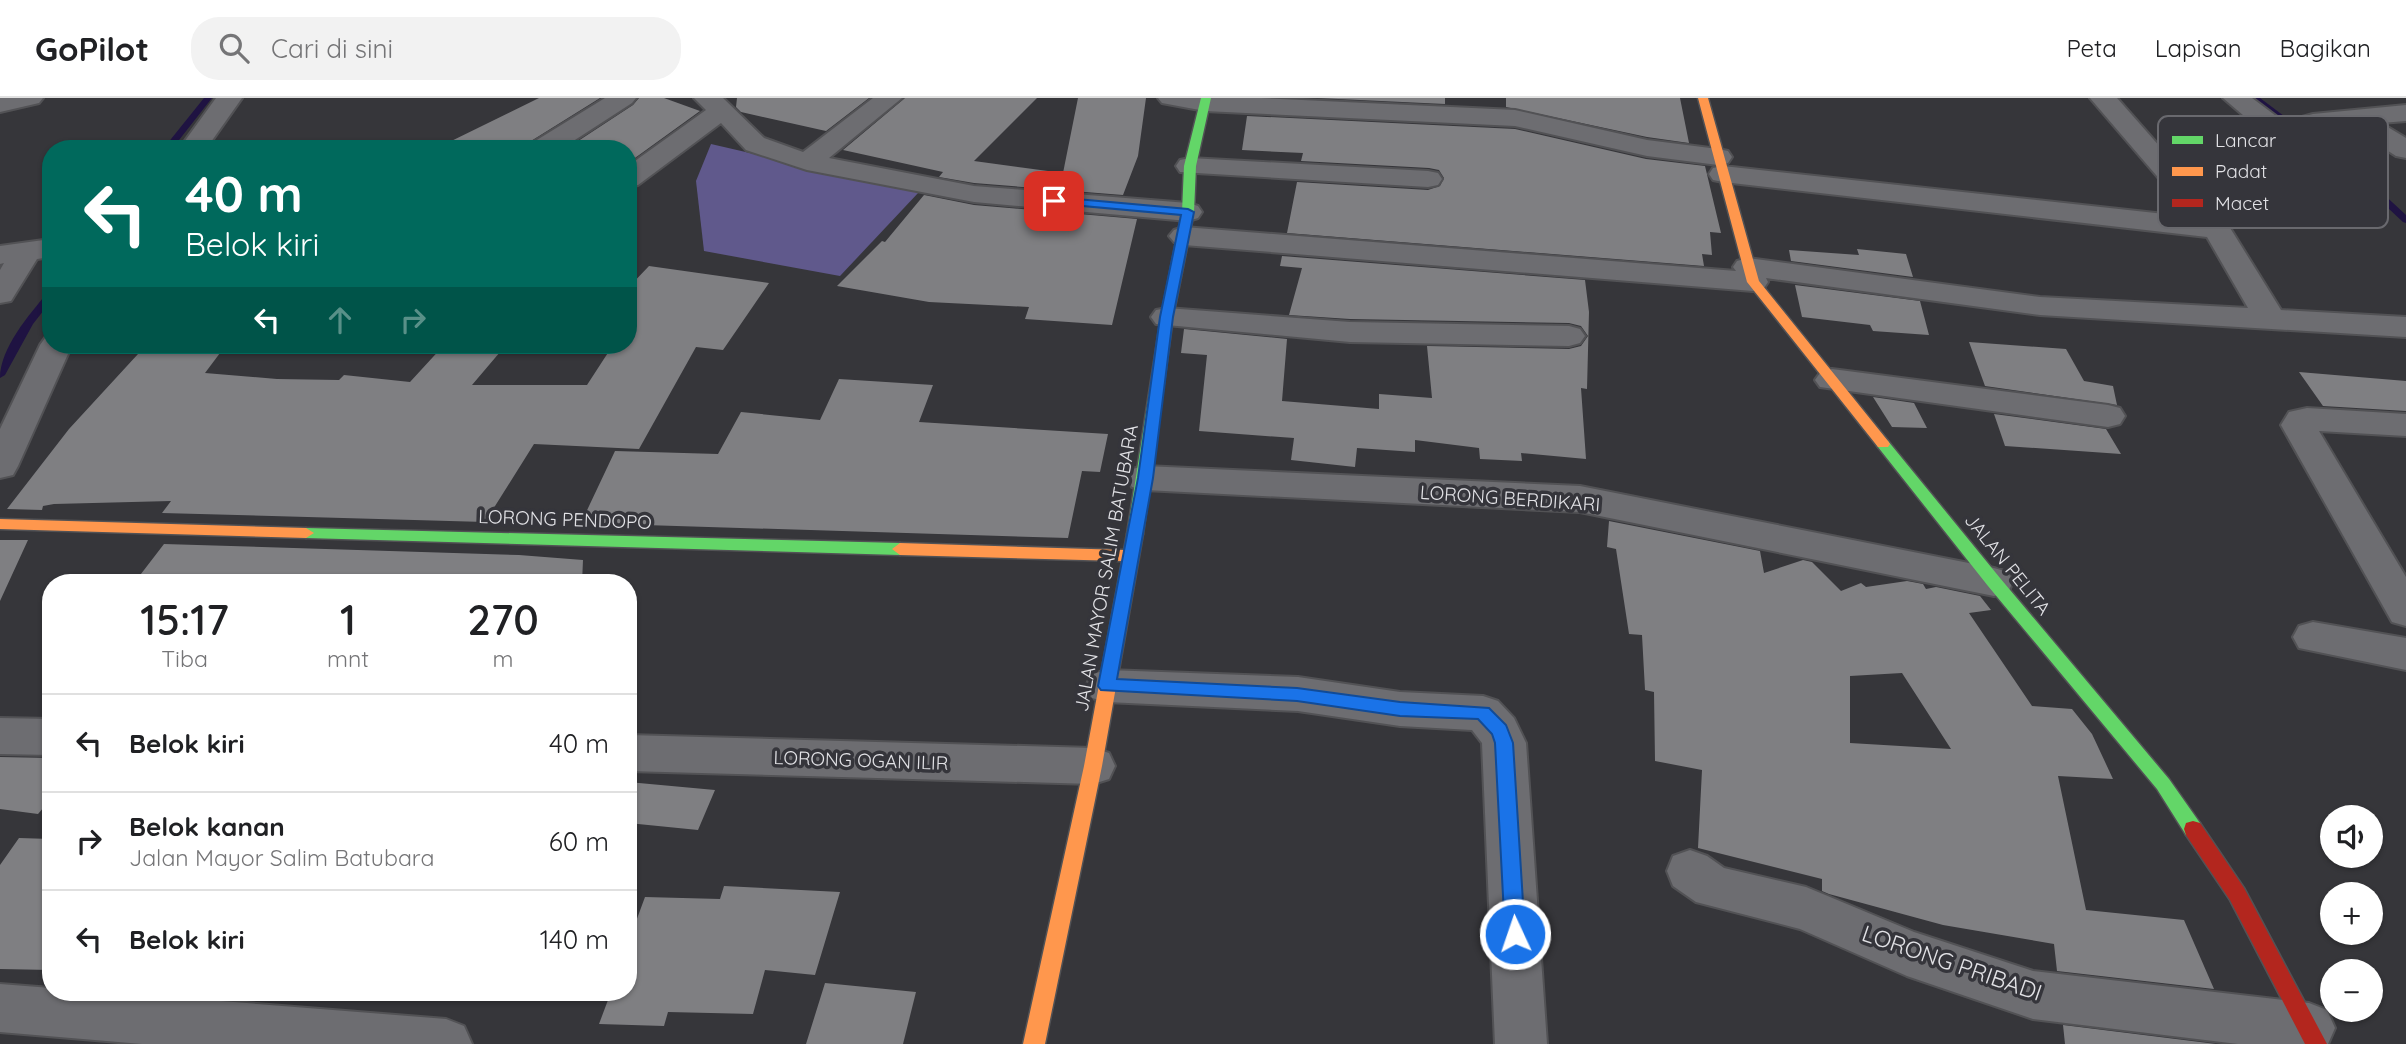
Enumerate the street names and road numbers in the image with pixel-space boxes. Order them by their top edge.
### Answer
street label: JALAN MAYOR SALIM BATUBARA [1069,423,1143,713]
street label: LORONG BERDIKARI [1419,480,1601,516]
street label: LORONG PENDOPO [478,504,652,534]
street label: JALAN PELITA [1960,508,2056,620]
street label: LORONG OGAN ILIR [773,745,949,775]
street label: LORONG PRIBADI [1858,918,2046,1007]

